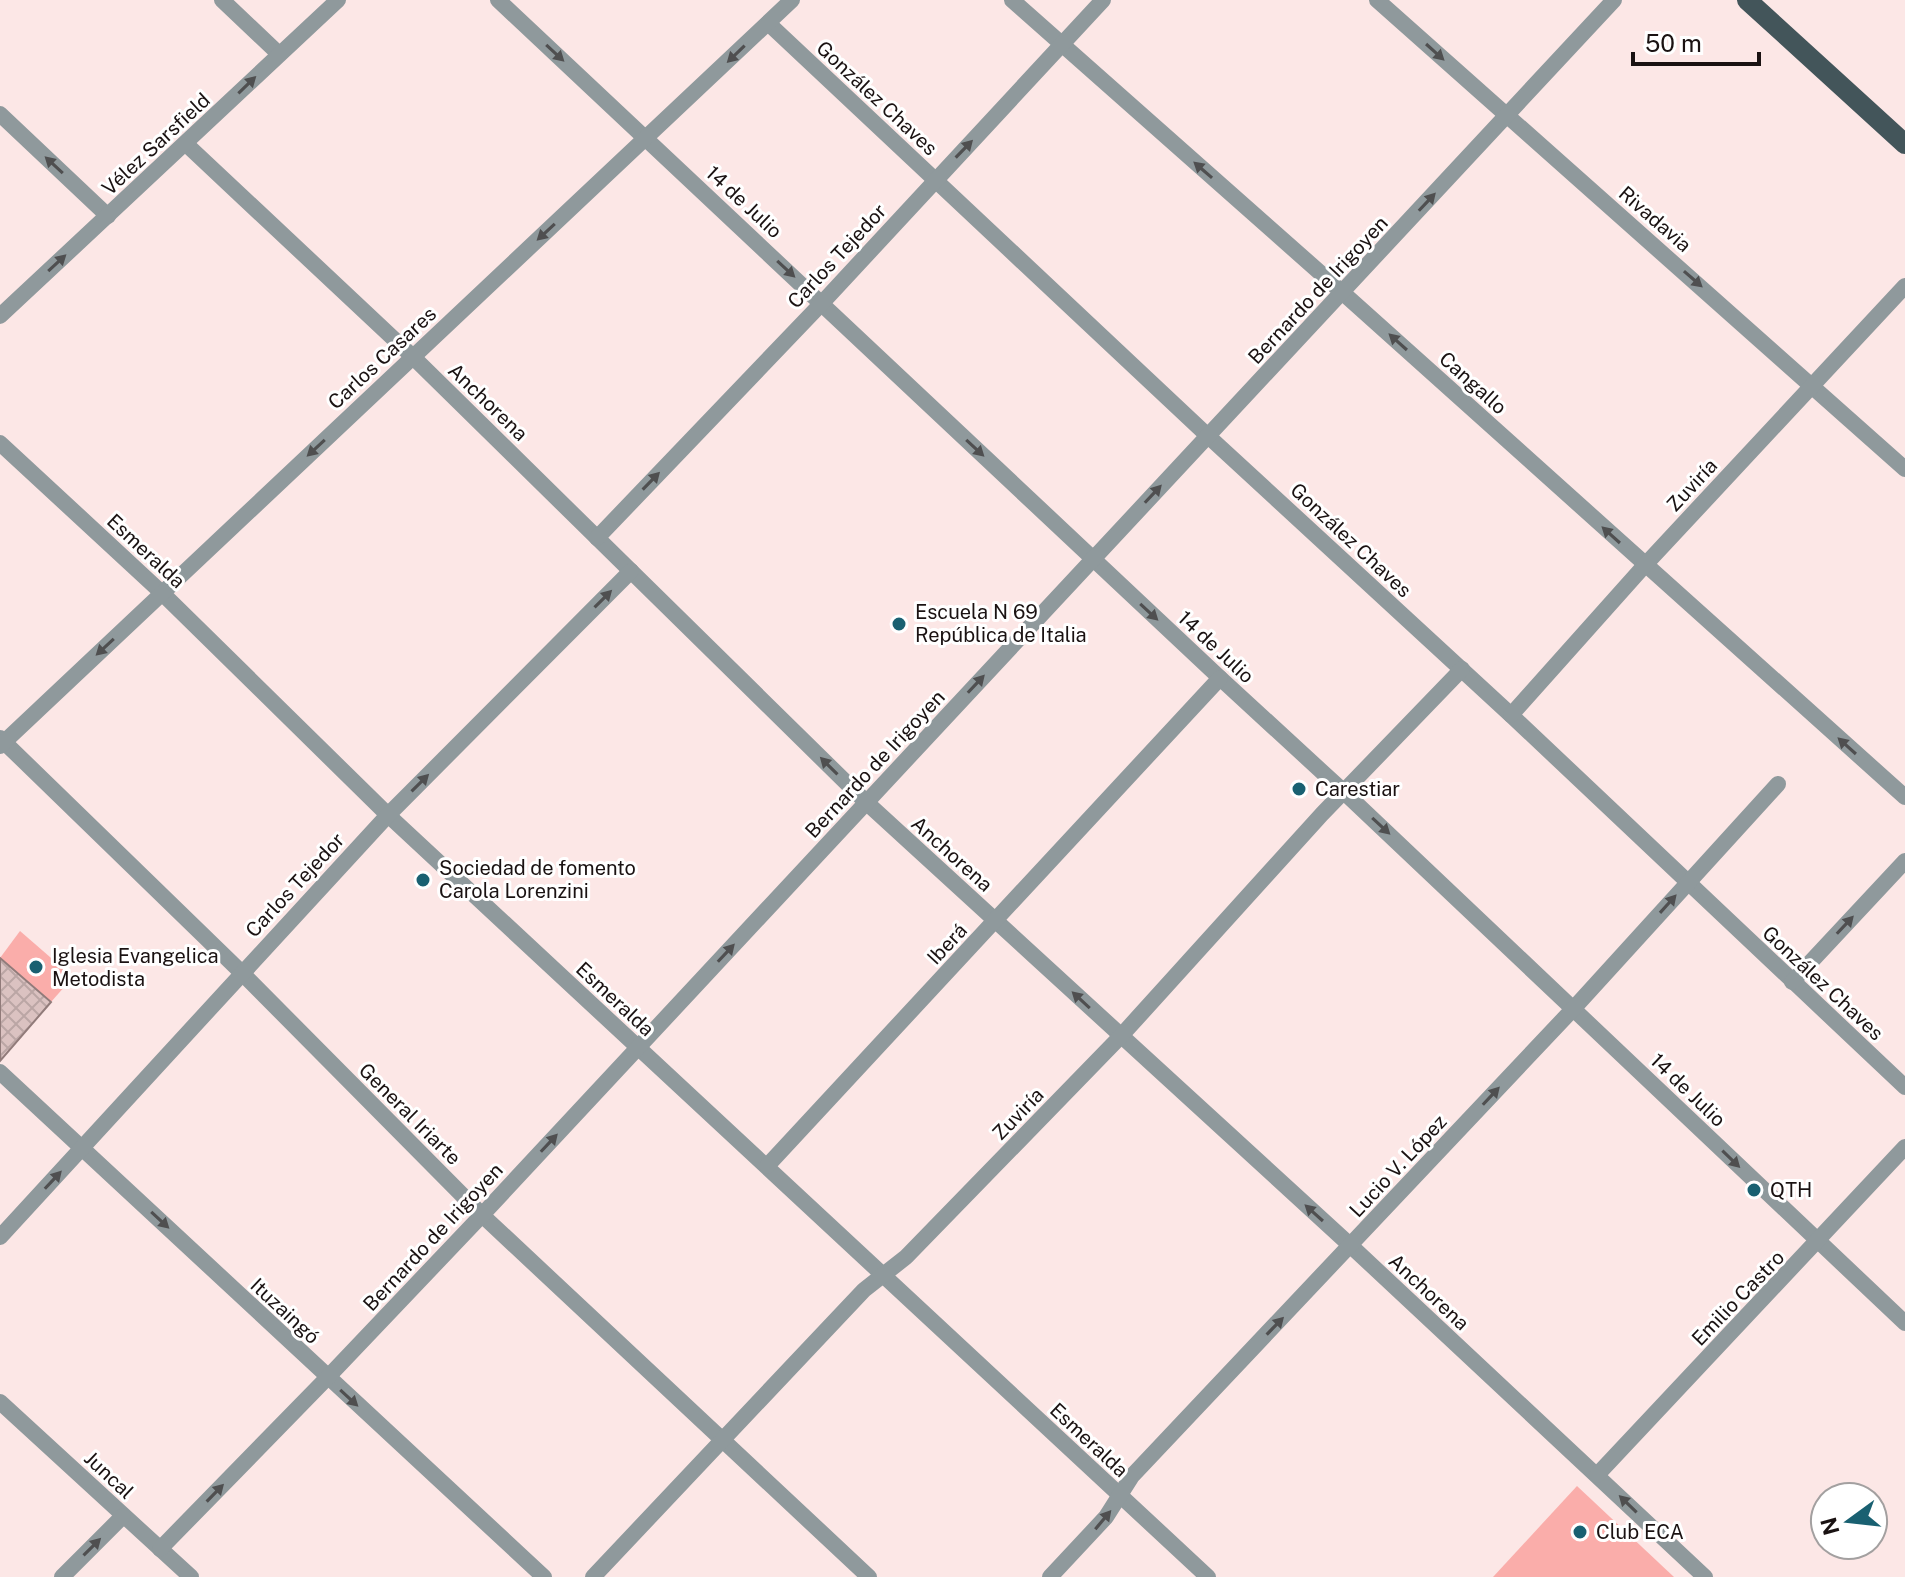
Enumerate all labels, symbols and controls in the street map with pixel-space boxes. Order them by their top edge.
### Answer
scale bar [1633,16,1759,66]
text: 50 m [1645,29,1702,57]
street label: González Chaves [812,36,942,160]
one-way arrow [1426,42,1445,60]
one-way arrow [546,44,565,62]
one-way arrow [726,44,745,62]
one-way arrow [237,76,256,95]
street label: Vélez Sarsfield [97,88,215,200]
one-way arrow [954,140,972,159]
one-way arrow [45,156,64,175]
street label: 14 de Julio [701,161,787,243]
one-way arrow [1193,162,1213,179]
street label: Rivadavia [1614,181,1696,257]
one-way arrow [1418,193,1436,212]
street label: Carlos Tejedor [783,199,891,313]
street label: Bernardo de Irigoyen [1243,211,1393,369]
one-way arrow [537,222,556,240]
one-way arrow [47,254,66,273]
one-way arrow [776,260,795,278]
one-way arrow [1683,270,1702,288]
street label: Carlos Casares [323,302,441,414]
one-way arrow [1388,333,1407,351]
street label: Cangallo [1434,347,1512,419]
street label: Anchorena [443,358,533,446]
one-way arrow [306,438,325,456]
one-way arrow [965,438,984,456]
street label: Zuviría [1662,454,1722,516]
one-way arrow [641,472,660,491]
street label: González Chaves [1286,478,1416,602]
one-way arrow [1144,485,1162,504]
street label: Esmeralda [102,509,190,593]
one-way arrow [1602,526,1621,544]
one-way arrow [593,590,612,609]
place label: Escuela N 69 República de Italia [915,600,1087,647]
one-way arrow [1139,602,1158,620]
street label: 14 de Julio [1173,606,1259,688]
marker: Escuela N 69 República de Italia [890,615,908,633]
one-way arrow [96,637,115,655]
one-way arrow [967,675,985,694]
street label: Bernardo de Irigoyen [800,685,950,843]
one-way arrow [1837,737,1856,755]
one-way arrow [820,757,839,776]
one-way arrow [410,774,429,793]
place label: Carestiar [1315,777,1400,801]
marker: Carestiar [1290,780,1308,798]
street label: Anchorena [906,811,998,897]
one-way arrow [1371,817,1390,835]
street label: Carlos Tejedor [241,828,349,942]
place label: Sociedad de fomento Carola Lorenzini [439,856,636,903]
marker: Sociedad de fomento Carola Lorenzini [414,871,432,889]
one-way arrow [1658,895,1676,914]
one-way arrow [1836,915,1854,934]
street label: Iberá [922,918,972,970]
street label: González Chaves [1758,921,1888,1045]
one-way arrow [717,943,735,962]
place label: Iglesia Evangelica Metodista [52,944,219,991]
street label: Esmeralda [571,957,659,1041]
marker: Iglesia Evangelica Metodista [27,958,45,976]
one-way arrow [1072,992,1091,1010]
street label: 14 de Julio [1645,1048,1731,1132]
street label: General Iriarte [354,1058,466,1170]
street label: Zuviría [987,1083,1049,1145]
one-way arrow [1482,1087,1500,1106]
street label: Lucio V. López [1344,1110,1452,1222]
one-way arrow [539,1133,557,1152]
one-way arrow [1721,1149,1740,1167]
street label: Bernardo de Irigoyen [358,1158,508,1316]
one-way arrow [44,1170,62,1189]
place label: QTH [1770,1178,1812,1202]
marker: QTH [1745,1181,1763,1199]
one-way arrow [1305,1205,1324,1223]
one-way arrow [150,1210,169,1229]
street label: Emilio Castro [1687,1246,1789,1350]
street label: Anchorena [1384,1249,1474,1335]
street label: Ituzaingó [245,1273,325,1349]
one-way arrow [1265,1317,1284,1336]
one-way arrow [340,1389,359,1407]
street label: Esmeralda [1045,1398,1133,1482]
street label: Juncal [79,1446,139,1504]
north arrow [1809,1481,1889,1561]
one-way arrow [205,1484,224,1503]
one-way arrow [1619,1495,1638,1513]
one-way arrow [1094,1510,1111,1530]
text: N [1815,1514,1844,1538]
place label: Club ECA [1596,1520,1684,1544]
marker: Club ECA [1571,1523,1589,1541]
one-way arrow [83,1537,102,1556]

